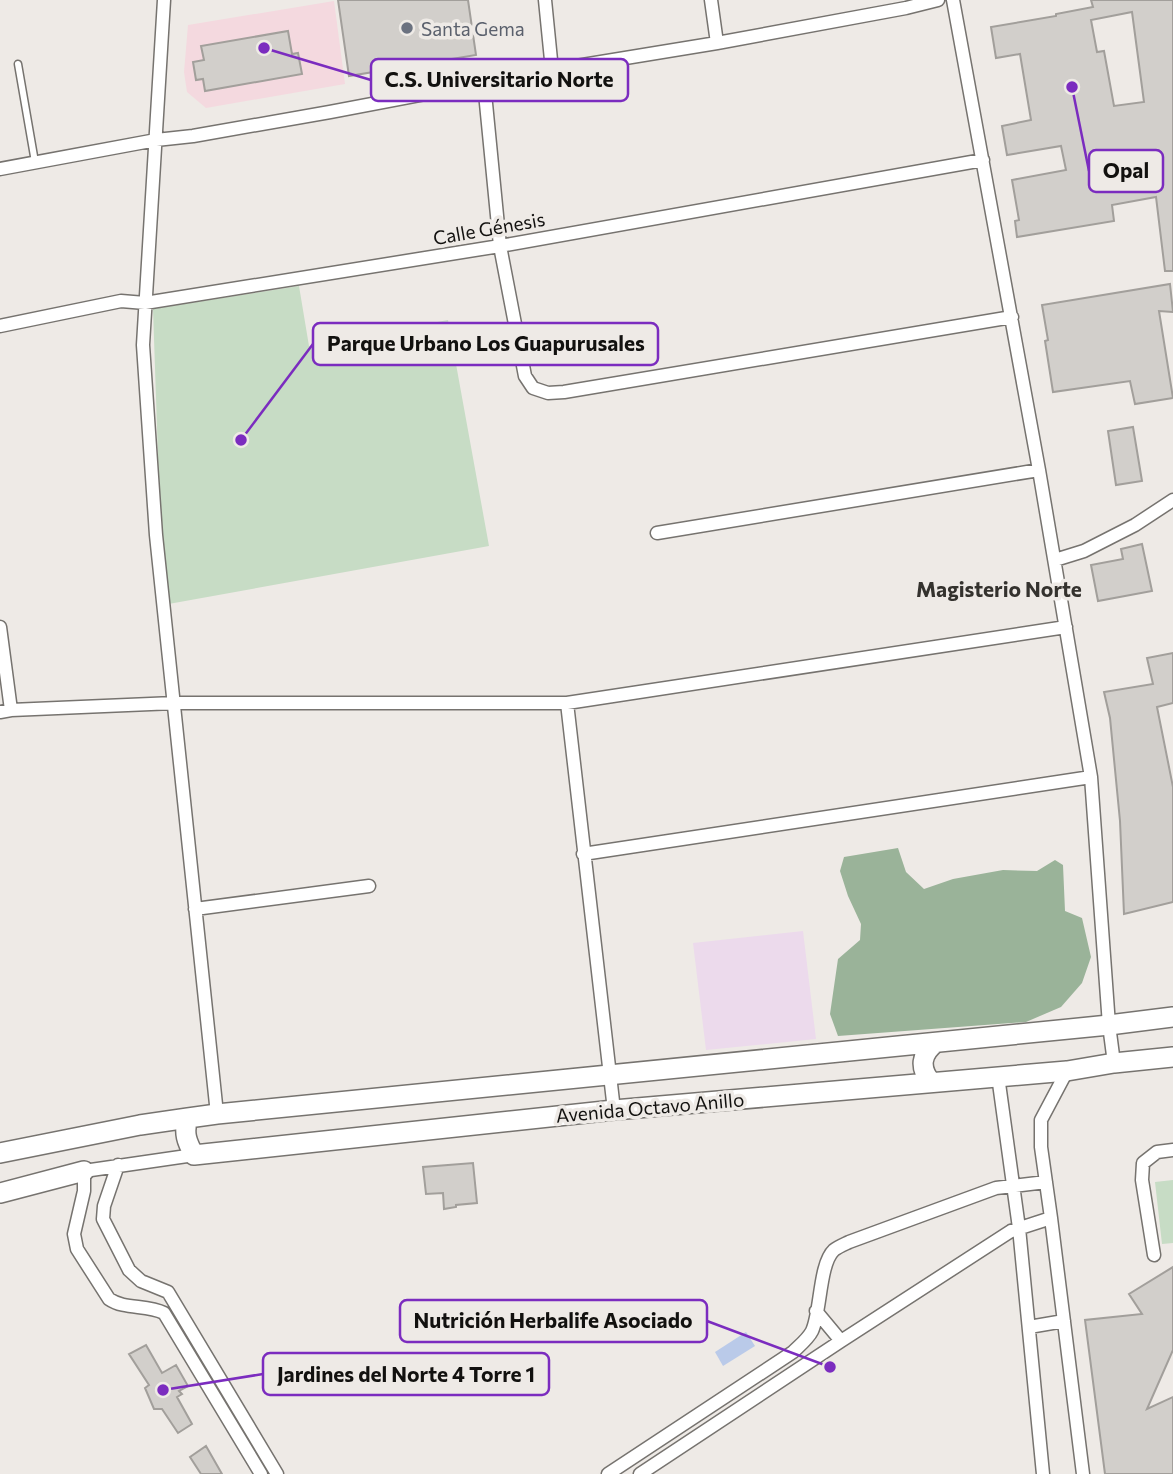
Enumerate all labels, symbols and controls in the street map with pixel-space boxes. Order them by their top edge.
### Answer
place label: Santa Gema [421,17,525,40]
marker: Santa Gema [399,20,415,36]
callout: C.S. Universitario Norte [371,59,628,101]
text: C.S. Universitario Norte [384,66,614,91]
callout: Opal [1089,150,1163,192]
text: Opal [1103,157,1149,182]
street label: Calle Génesis [431,207,547,249]
callout: Parque Urbano Los Guapurusales [313,323,658,365]
text: Parque Urbano Los Guapurusales [327,330,645,355]
district label: Magisterio Norte [916,576,1082,601]
street label: Avenida Octavo Anillo [555,1087,745,1127]
callout: Nutrición Herbalife Asociado [400,1300,707,1342]
text: Nutrición Herbalife Asociado [413,1307,693,1332]
callout: Jardines del Norte 4 Torre 1 [263,1353,549,1395]
text: Jardines del Norte 4 Torre 1 [277,1361,535,1386]

